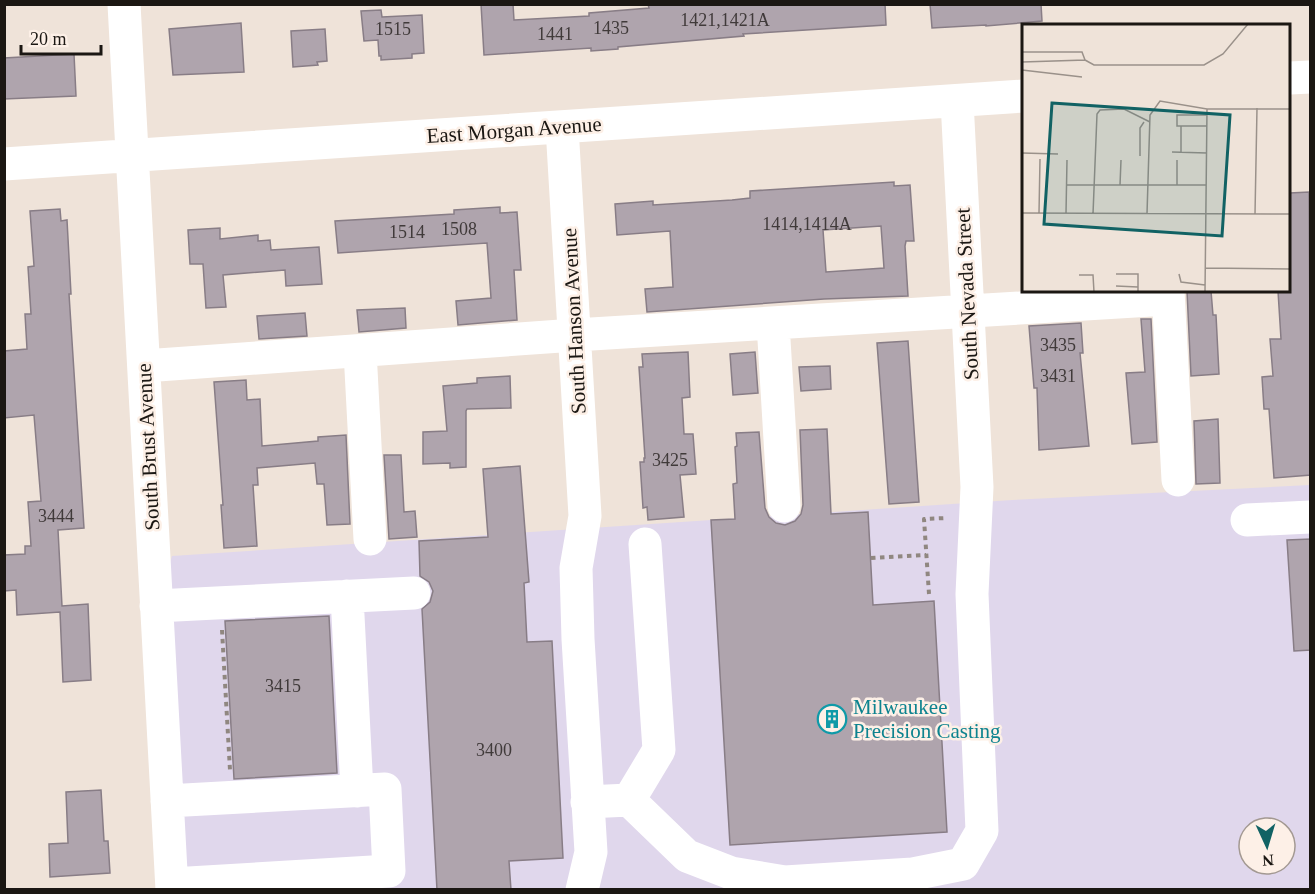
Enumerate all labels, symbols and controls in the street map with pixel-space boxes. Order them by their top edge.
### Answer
house number: 1421,1421A [680,10,770,30]
scale bar [21,18,100,56]
house number: 1435 [593,18,629,38]
house number: 1515 [375,19,411,39]
house number: 1441 [537,24,573,44]
inset map [1022,24,1291,292]
text: 20 m [30,29,67,49]
street label: East Morgan Avenue [426,112,602,148]
street label: South Nevada Street [950,207,984,381]
house number: 1414,1414A [762,214,852,234]
house number: 1508 [441,219,477,239]
house number: 1514 [389,222,425,242]
street label: South Hanson Avenue [557,227,591,415]
house number: 3435 [1040,335,1076,355]
street label: South Brust Avenue [132,363,164,531]
house number: 3431 [1040,366,1076,386]
house number: 3425 [652,450,688,470]
house number: 3444 [38,506,74,526]
house number: 3415 [265,676,301,696]
place label: Milwaukee Precision Casting [853,695,1001,743]
building icon: Milwaukee Precision Casting [816,703,848,735]
house number: 3400 [476,740,512,760]
north arrow [1237,816,1297,876]
text: N [1261,852,1274,869]

